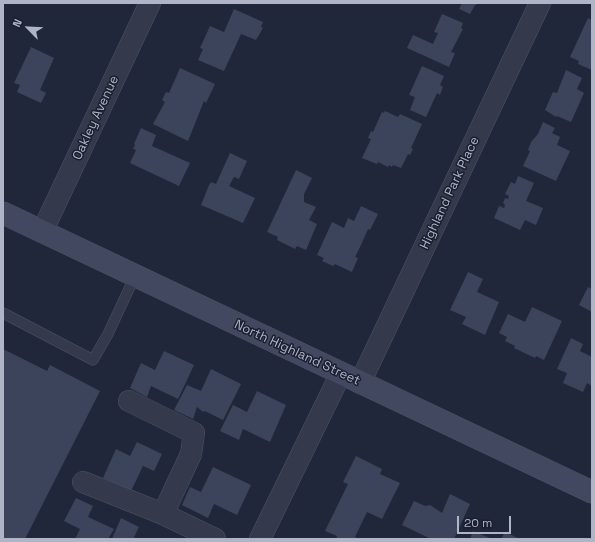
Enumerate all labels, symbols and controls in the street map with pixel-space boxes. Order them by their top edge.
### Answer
north arrow [8,8,48,48]
text: N [9,17,25,29]
street label: Oakley Avenue [70,73,122,163]
street label: Highland Park Place [417,134,483,252]
street label: North Highland Street [232,317,362,389]
scale bar [459,508,513,534]
text: 20 m [464,515,492,531]

